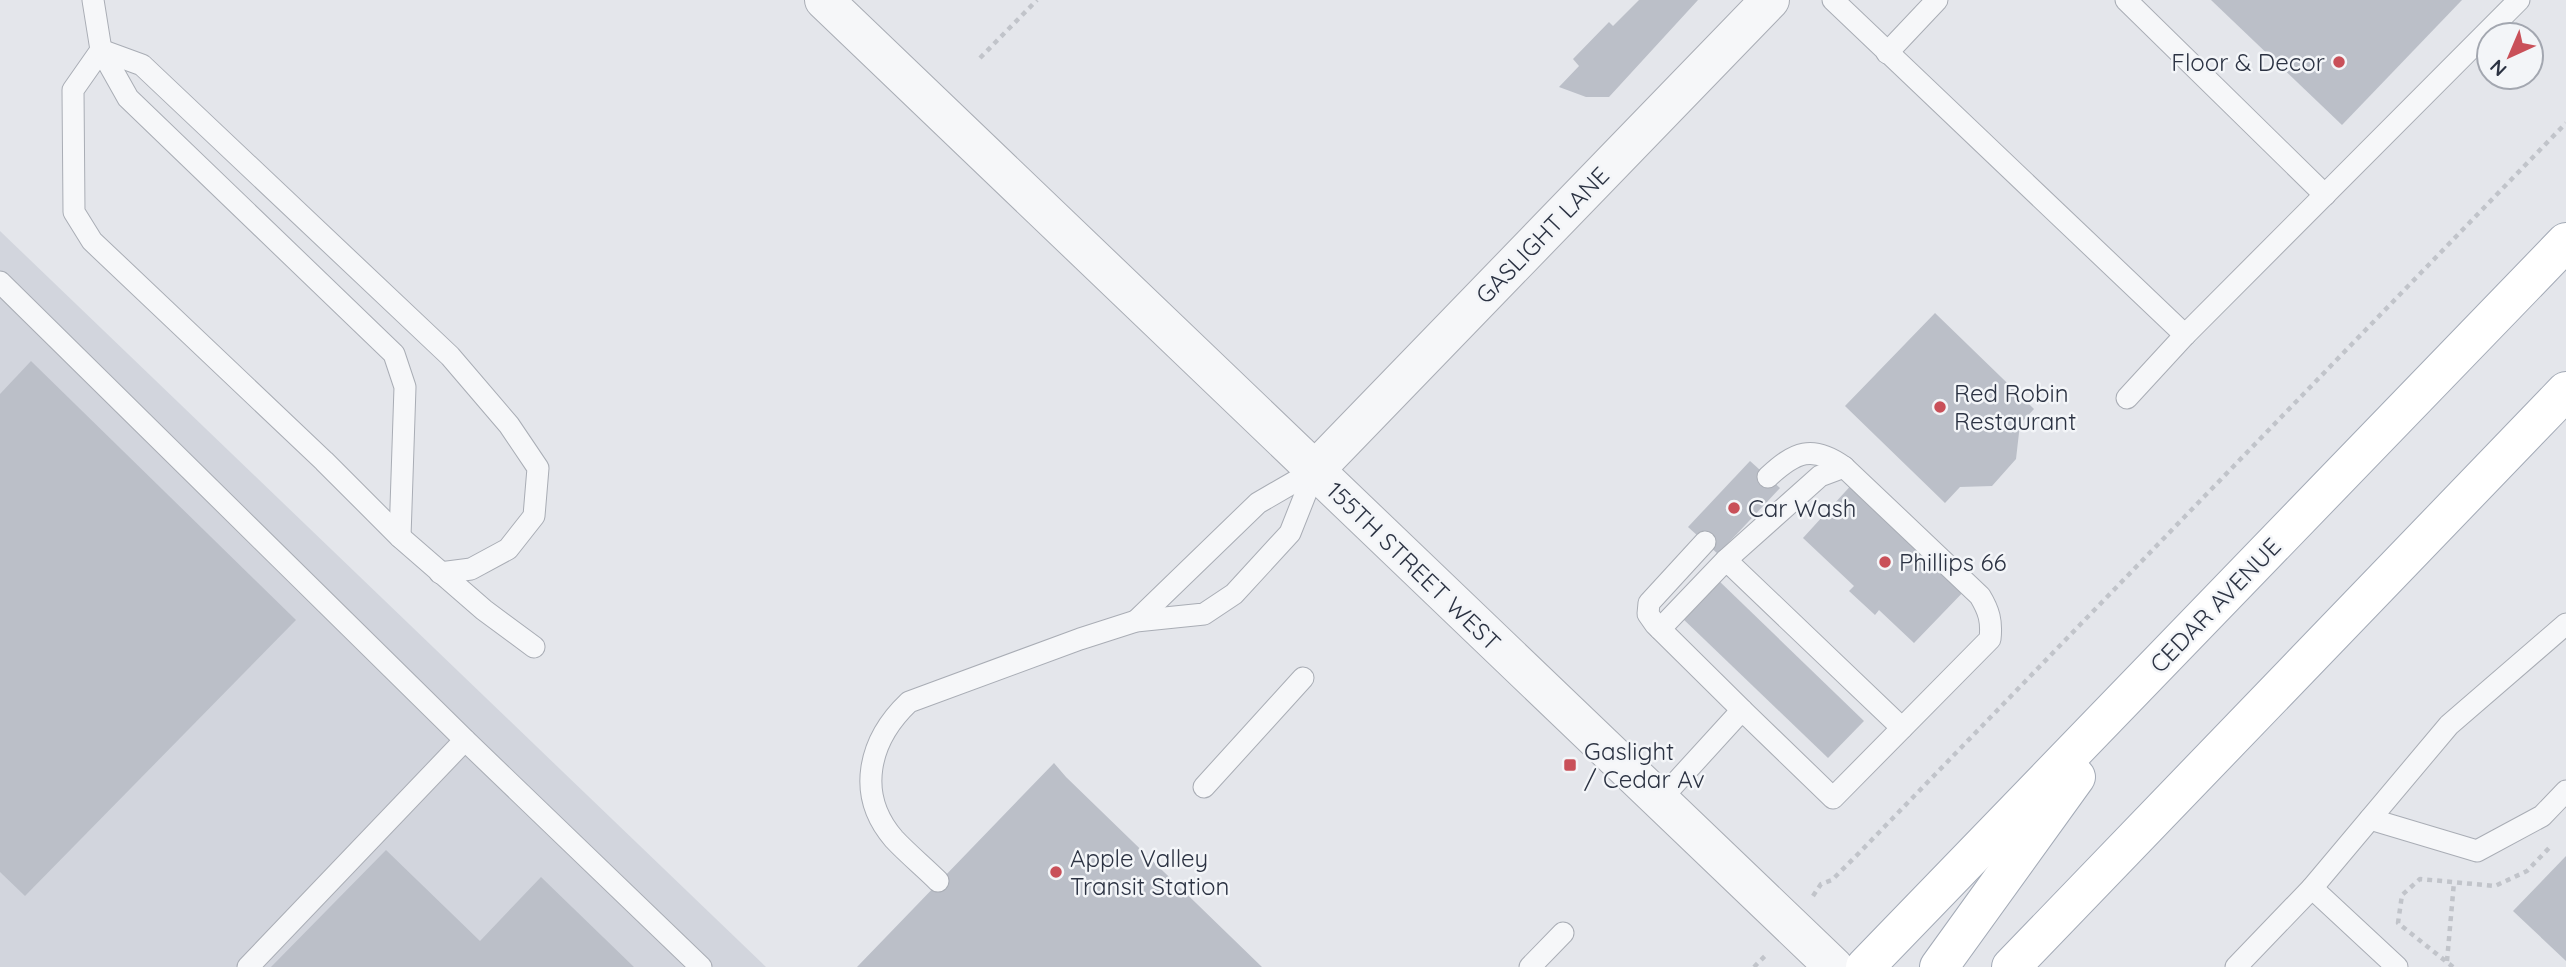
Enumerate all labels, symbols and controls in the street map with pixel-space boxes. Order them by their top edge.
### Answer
north arrow [2475,21,2545,91]
place label: Floor & Decor [2171,47,2325,77]
marker: Floor & Decor [2331,54,2347,70]
text: N [2485,55,2512,82]
street label: GASLIGHT LANE [1469,160,1615,310]
place label: Red Robin Restaurant [1954,378,2076,436]
marker: Red Robin Restaurant [1932,399,1948,415]
street label: 155TH STREET WEST [1321,475,1507,657]
place label: Car Wash [1748,493,1856,523]
marker: Car Wash [1726,500,1742,516]
street label: CEDAR AVENUE [2143,531,2287,679]
place label: Phillips 66 [1899,547,2007,577]
marker: Phillips 66 [1877,554,1893,570]
place label: Gaslight / Cedar Av [1584,736,1705,794]
marker: Gaslight / Cedar Av [1562,757,1578,773]
place label: Apple Valley Transit Station [1070,843,1229,901]
marker: Apple Valley Transit Station [1048,864,1064,880]

